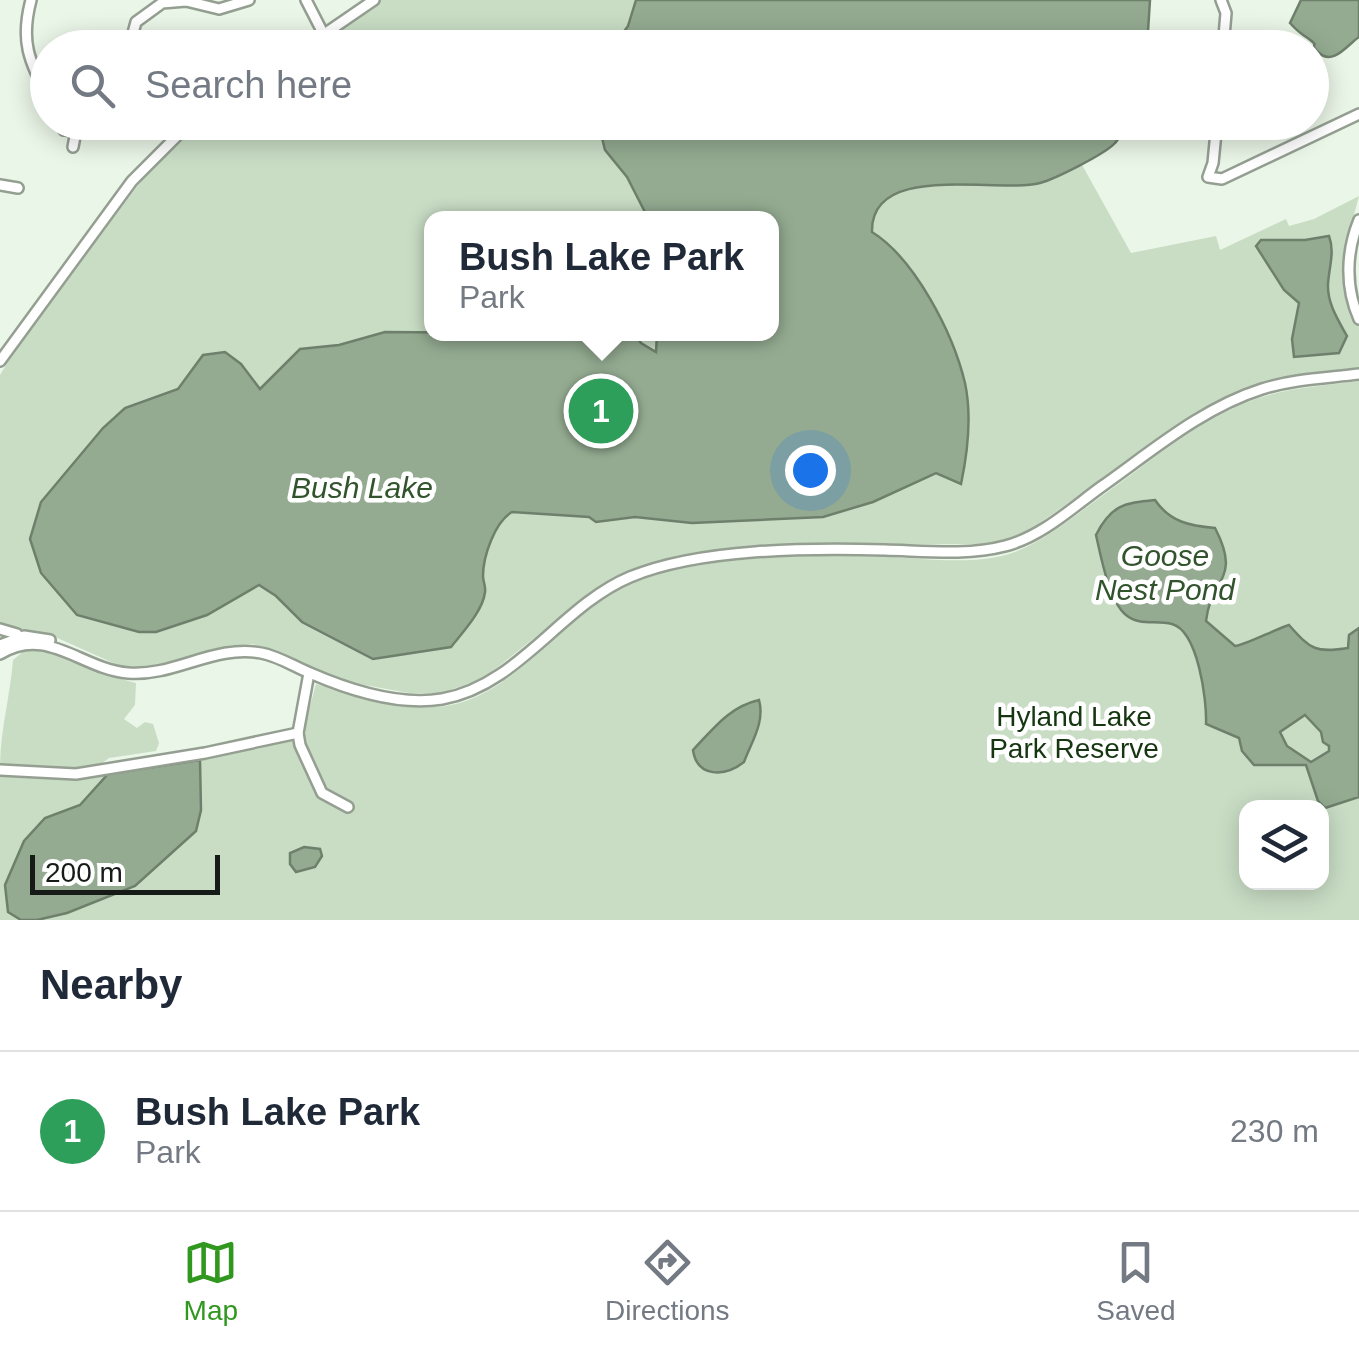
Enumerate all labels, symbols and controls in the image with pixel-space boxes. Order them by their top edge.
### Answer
search box [30,30,1329,140]
icon: search [65,58,120,113]
text: Search here [145,64,352,106]
popup [424,211,779,341]
text: Bush Lake Park [459,236,744,278]
text: Park [459,279,525,315]
pin: 1 [568,374,634,448]
your location [785,445,836,496]
water label: Bush Lake [291,471,433,504]
water label: Goose Nest Pond [1095,539,1236,606]
park label: Hyland Lake Park Reserve [989,701,1159,764]
map controls [1239,800,1329,890]
button: layers [1239,800,1329,890]
scale bar [30,850,220,894]
text: 200 m [45,857,123,888]
text: Nearby [40,961,182,1008]
text: Bush Lake Park [135,1091,420,1133]
text: 1 [64,1113,81,1149]
text: 230 m [1230,1113,1319,1149]
text: Park [135,1134,201,1170]
tab: Map [183,1235,238,1327]
tab: Directions [605,1235,730,1327]
tab: Saved [1096,1235,1176,1327]

